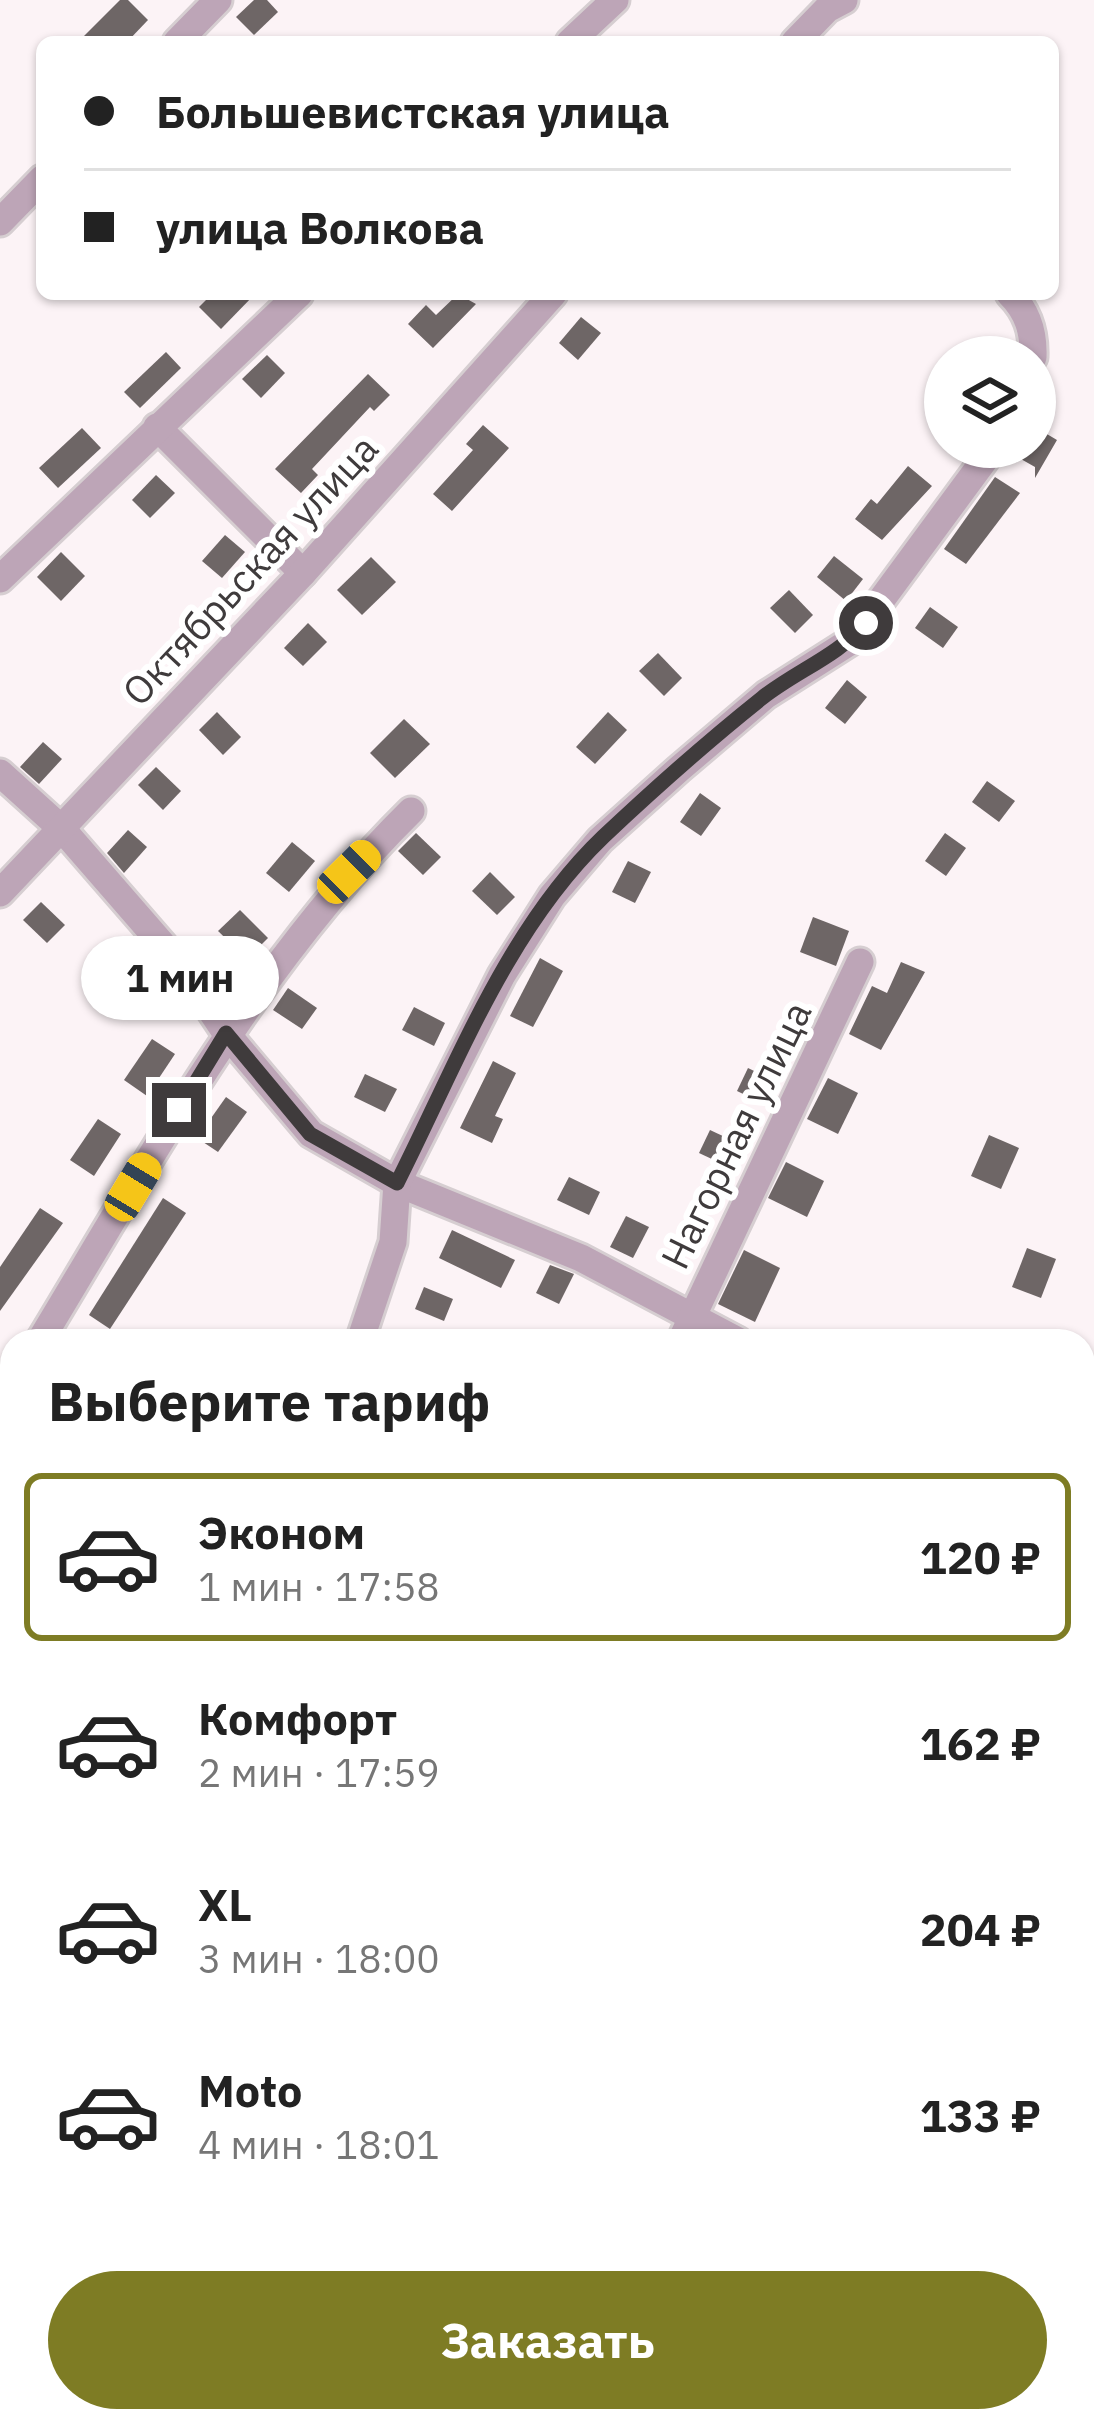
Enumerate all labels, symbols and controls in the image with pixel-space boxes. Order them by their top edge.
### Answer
text: Большевистская улица [156,82,670,140]
text: улица Волкова [156,198,484,256]
map controls [924,336,1056,468]
button: layers [924,336,1056,468]
street label: Октябрьская улица [111,423,388,716]
route start [839,596,893,650]
car [311,834,387,910]
callout: 1 мин [80,936,278,1020]
text: 1 мин [126,952,234,1003]
street label: Нагорная улица [649,993,822,1277]
route end [152,1083,206,1137]
car [99,1147,167,1227]
text: Выберите тариф [48,1366,490,1436]
icon: car [54,1503,162,1611]
text: Эконом [198,1503,365,1561]
text: 120 ₽ [920,1528,1041,1586]
text: 1 мин · 17:58 [198,1561,440,1612]
icon: car [54,1689,162,1797]
text: Комфорт [198,1689,397,1747]
text: 162 ₽ [920,1714,1041,1772]
text: 2 мин · 17:59 [198,1747,440,1798]
icon: car [54,1875,162,1983]
text: XL [198,1875,252,1933]
text: 204 ₽ [920,1900,1041,1958]
text: 3 мин · 18:00 [198,1933,440,1984]
icon: car [54,2061,162,2169]
text: Moto [198,2061,302,2119]
text: 133 ₽ [920,2086,1041,2144]
text: 4 мин · 18:01 [198,2119,440,2170]
button: Заказать [48,2271,1047,2409]

